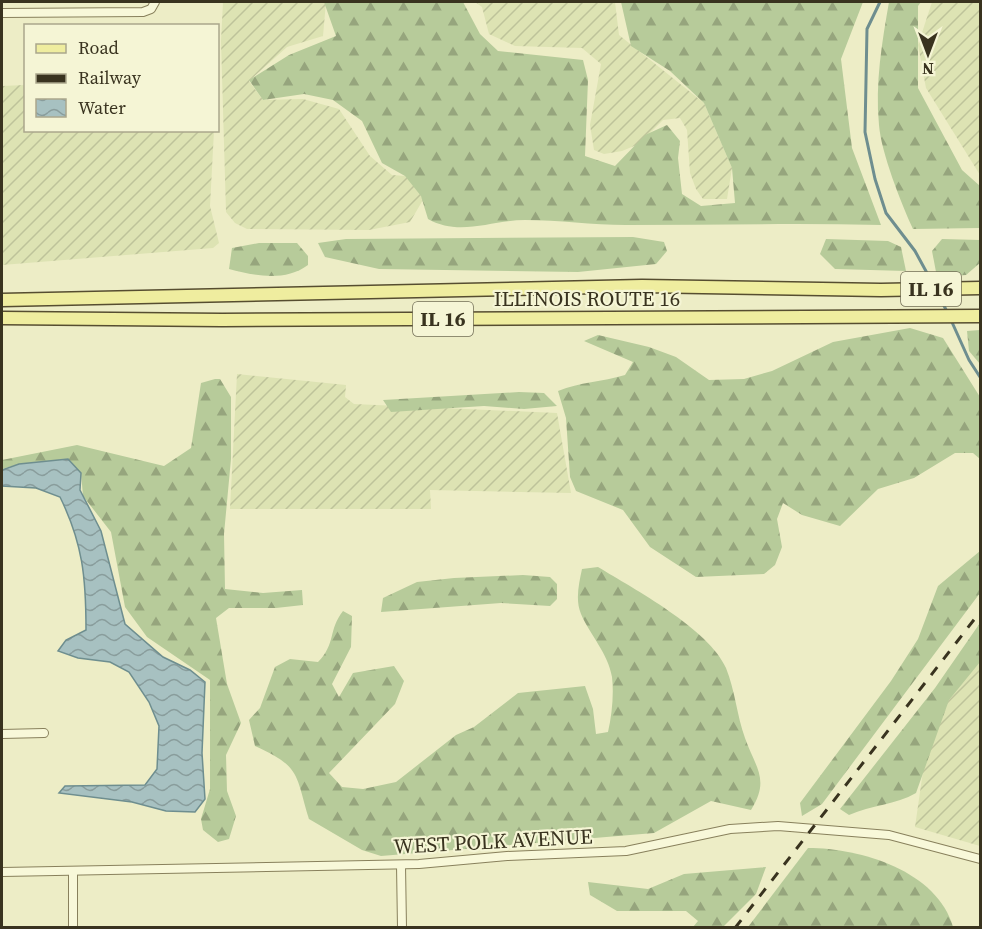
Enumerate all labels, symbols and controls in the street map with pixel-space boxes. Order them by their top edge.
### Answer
legend [24,24,219,132]
north arrow [898,24,958,84]
text: Road [78,35,119,60]
text: N [922,58,934,80]
text: Railway [78,65,142,90]
text: Water [78,95,126,120]
road number: IL 16 [901,272,961,306]
street label: ILLINOIS ROUTE 16 [494,284,680,313]
road number: IL 16 [413,302,473,336]
street label: WEST POLK AVENUE [393,821,593,861]

